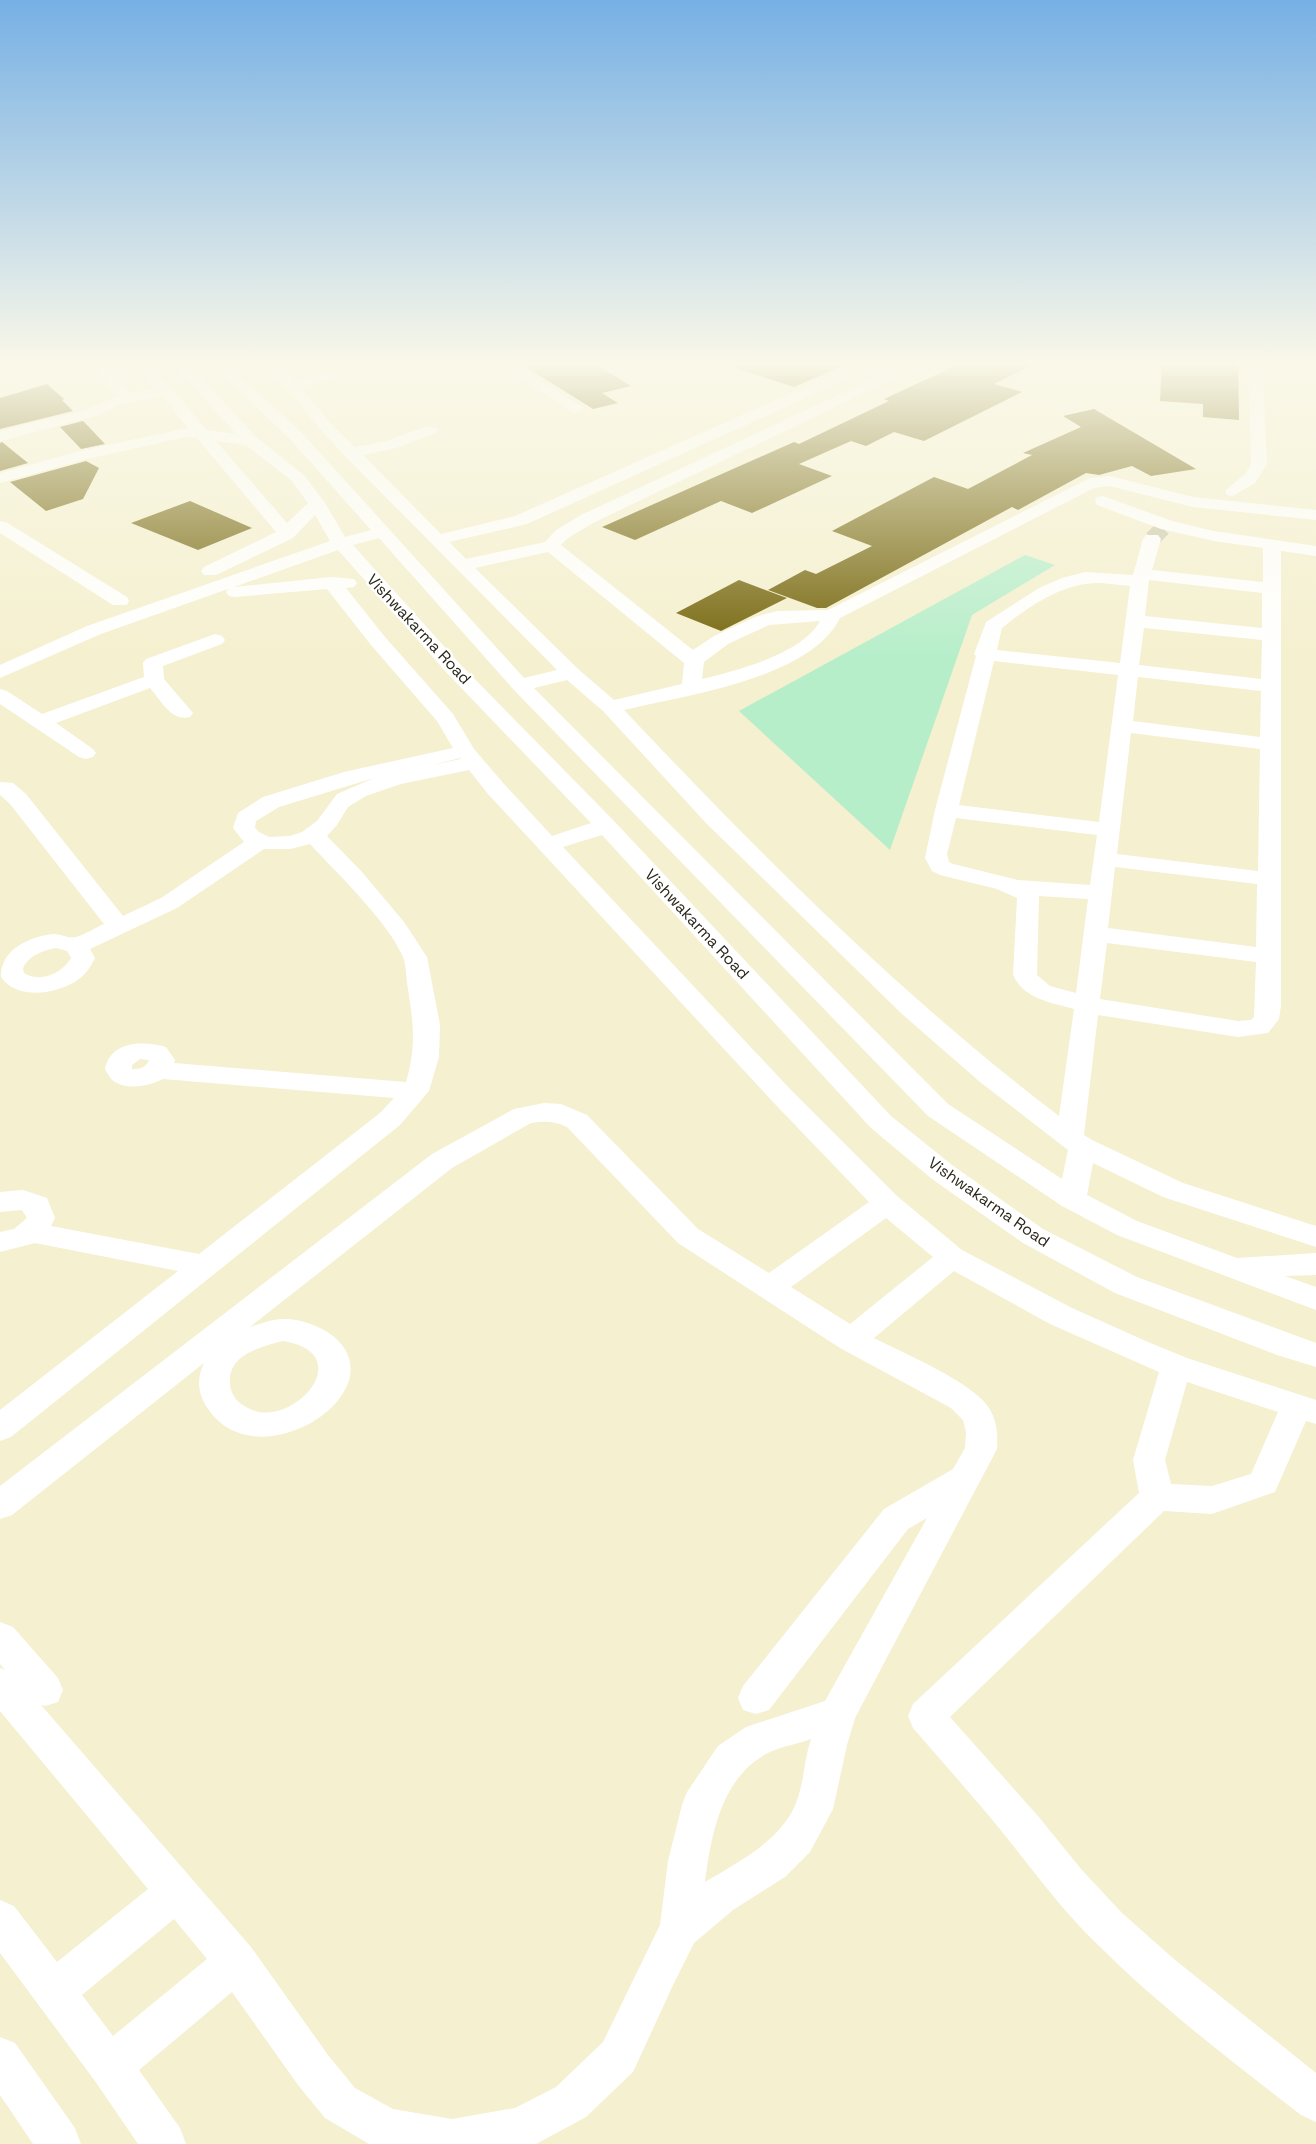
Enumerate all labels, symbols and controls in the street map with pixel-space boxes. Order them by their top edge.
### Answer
street label: Vishwakarma Road [362,569,476,689]
street label: Vishwakarma Road [640,864,754,984]
street label: Vishwakarma Road [924,1152,1054,1252]

